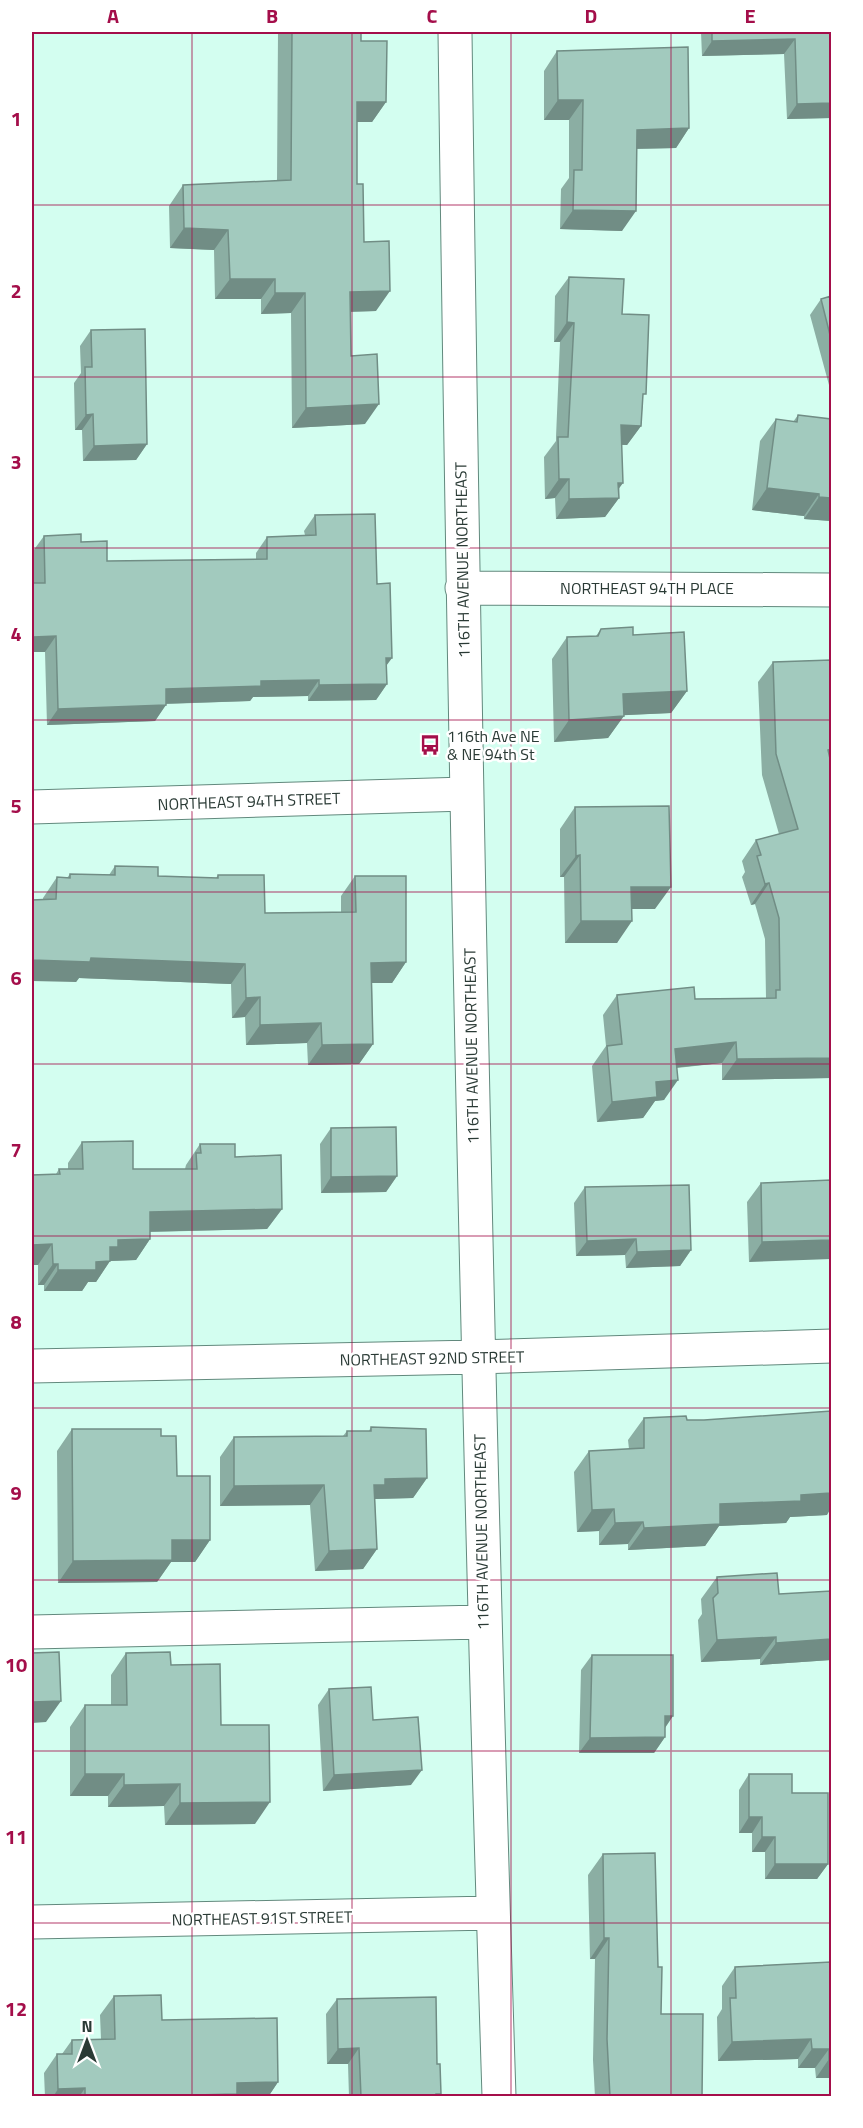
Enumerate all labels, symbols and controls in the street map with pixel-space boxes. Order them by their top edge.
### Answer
text: A [107,0,119,31]
text: B [266,0,278,31]
text: C [427,0,438,31]
text: D [585,0,597,31]
text: E [744,0,756,31]
text: 1 [10,103,22,134]
text: 2 [10,275,22,306]
text: 3 [10,446,22,477]
street label: 116TH AVENUE NORTHEAST [448,461,476,658]
street label: NORTHEAST 94TH PLACE [560,576,734,600]
text: 4 [10,618,22,649]
place label: 116th Ave NE & NE 94th St [447,724,540,766]
bus stop icon: 116th Ave NE & NE 94th St [418,733,442,757]
street label: NORTHEAST 94TH STREET [157,786,341,816]
text: 5 [10,790,22,821]
street label: 116TH AVENUE NORTHEAST [457,947,485,1144]
text: 6 [10,962,22,993]
text: 7 [10,1134,22,1165]
text: 8 [10,1306,22,1337]
street label: NORTHEAST 92ND STREET [339,1344,525,1372]
street label: 116TH AVENUE NORTHEAST [467,1433,495,1630]
text: 9 [10,1477,22,1508]
text: 10 [5,1649,27,1680]
text: 11 [5,1821,27,1852]
street label: NORTHEAST 91ST STREET [171,1904,353,1932]
text: 12 [5,1993,27,2024]
north arrow [57,2011,117,2071]
text: N [81,2014,93,2038]

